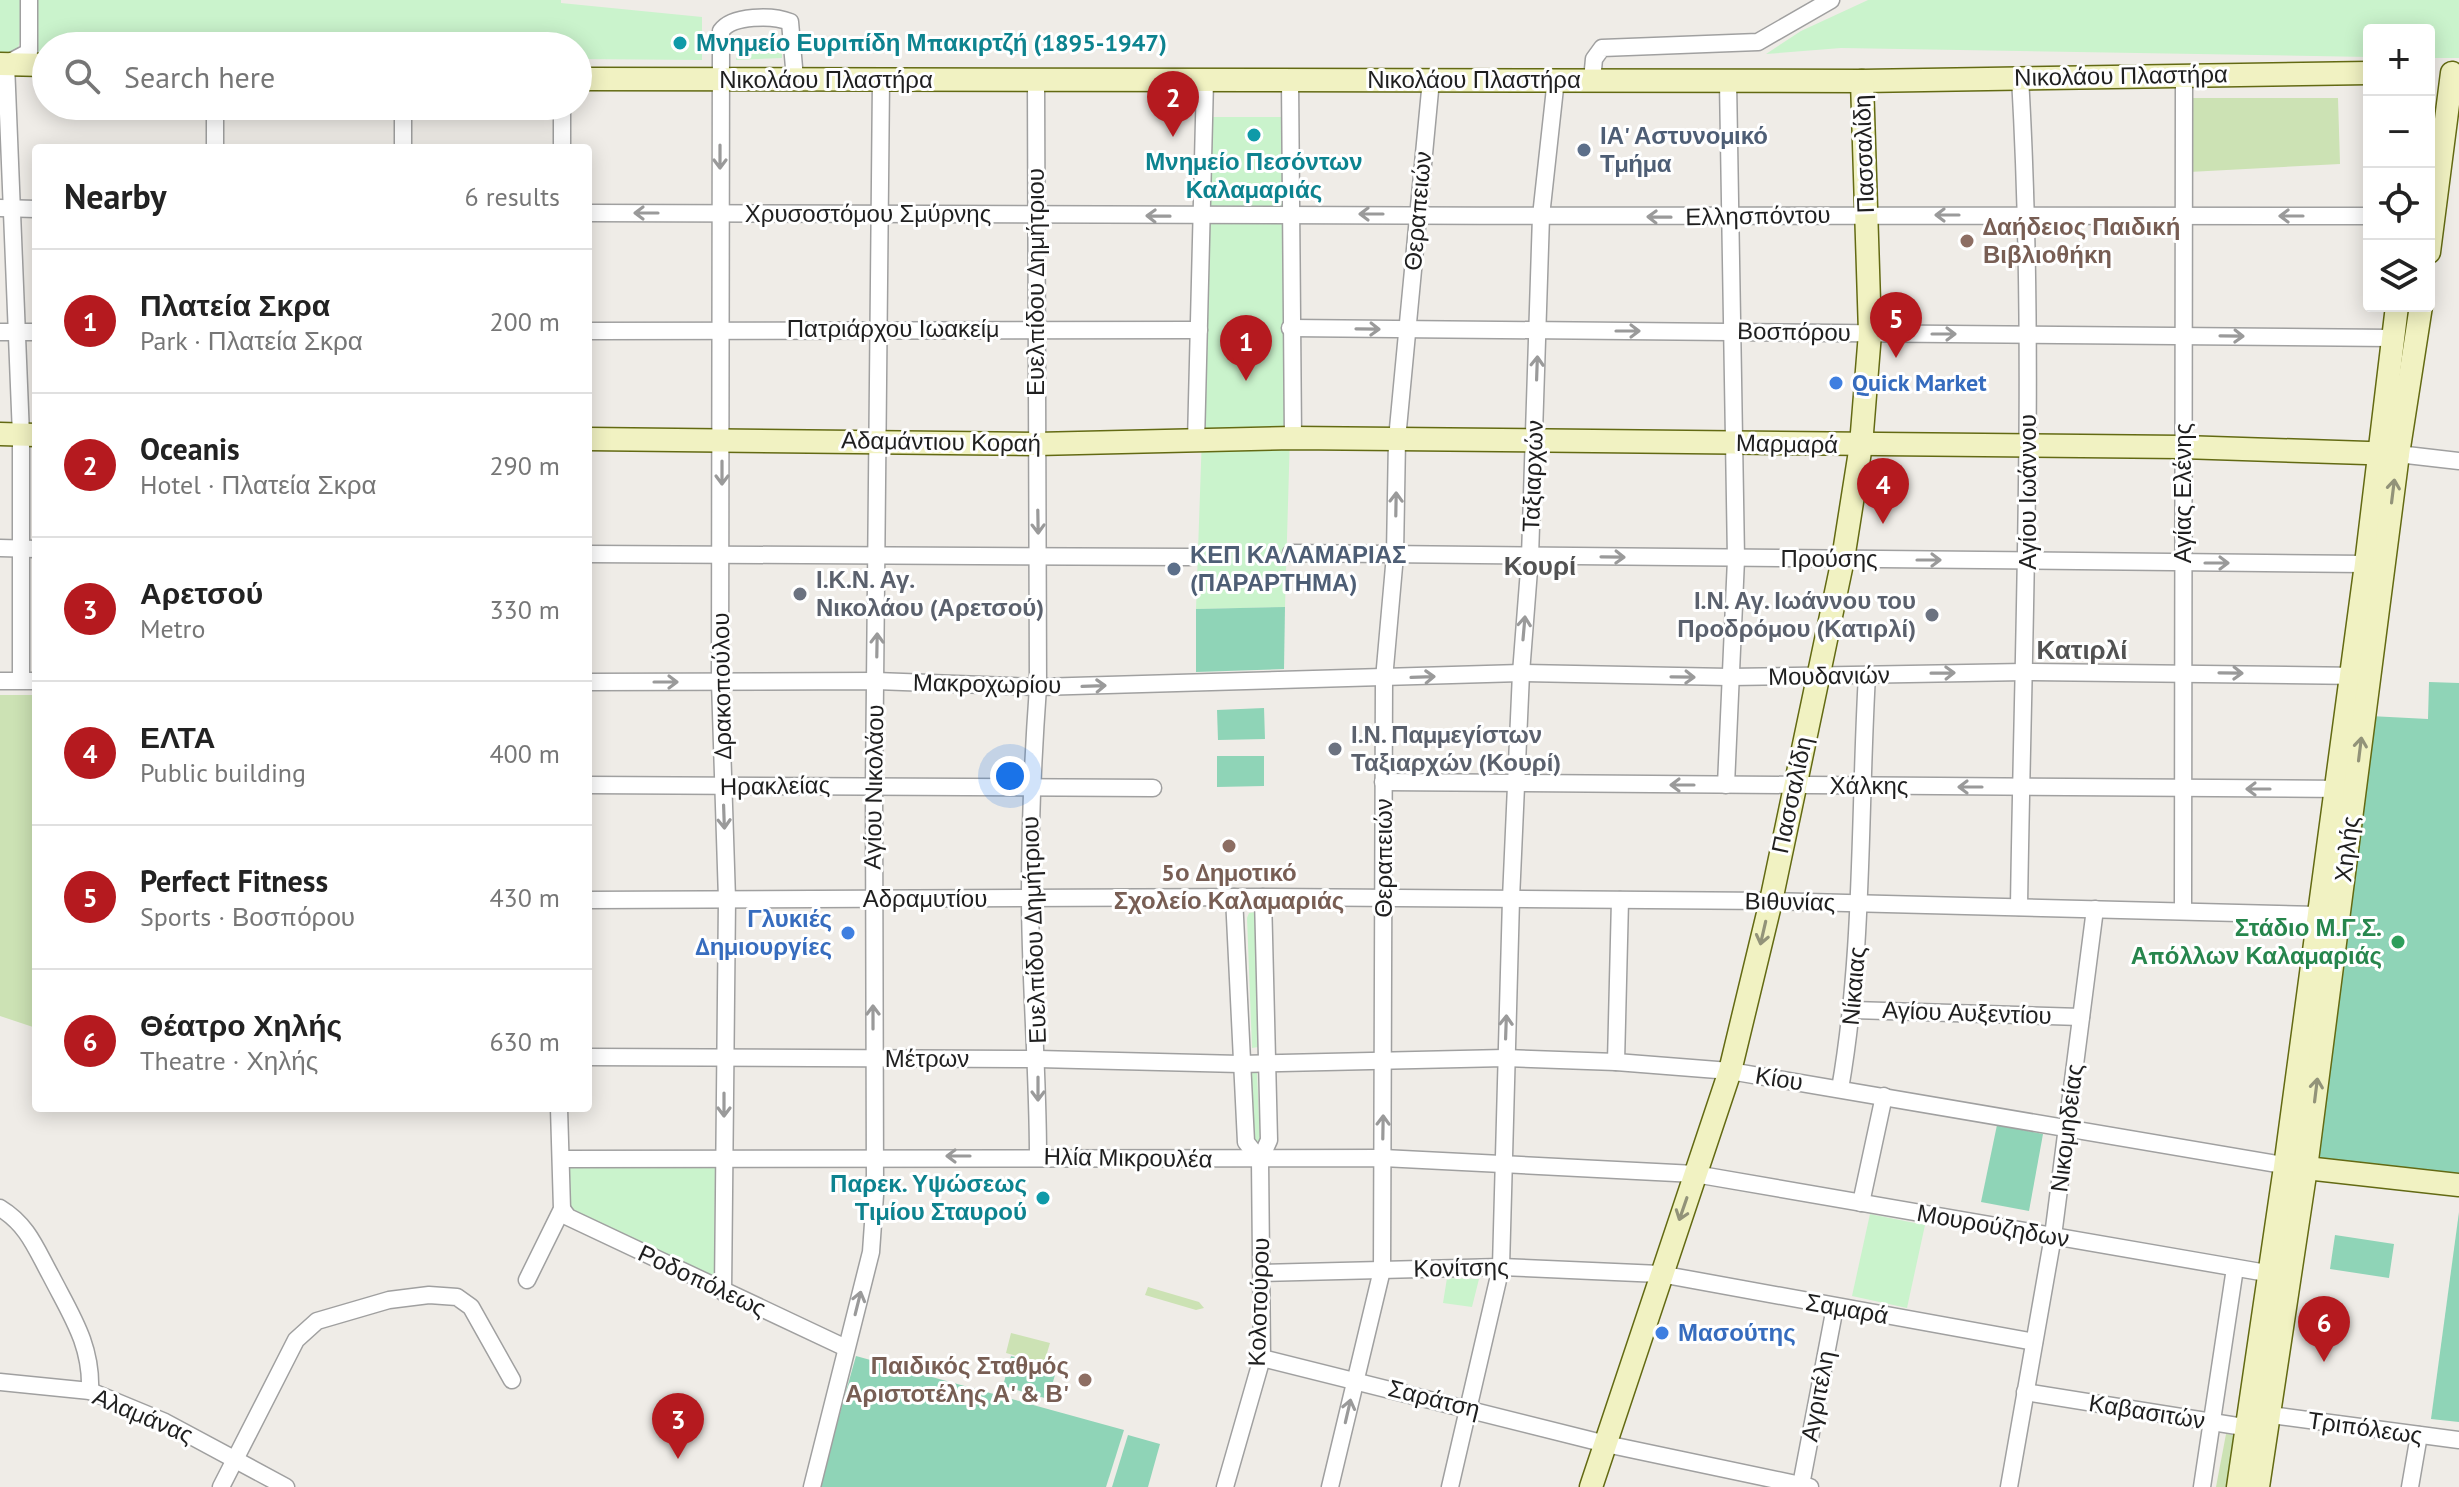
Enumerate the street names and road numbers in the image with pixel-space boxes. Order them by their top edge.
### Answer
street label: Νικολάου Πλαστήρα [2014,58,2228,93]
street label: Νικολάου Πλαστήρα [719,64,933,95]
street label: Νικολάου Πλαστήρα [1367,64,1581,95]
street label: Πασσαλίδη [1846,94,1881,214]
street label: Θεραπειών [1397,150,1438,272]
street label: Ευελπίδου Δημήτριου [1020,168,1051,396]
street label: Χρυσοστόμου Σμύρνης [745,198,991,229]
street label: Ελλησπόντου [1685,199,1831,232]
street label: Πατριάρχου Ιωακείμ [787,313,999,344]
street label: Βοσπόρου [1737,315,1851,348]
street label: Αγίου Ιωάννου [2012,414,2043,570]
street label: Ταξιαρχών [1515,419,1550,533]
street label: Αγίας Ελένης [2167,423,2198,563]
street label: Αδαμάντιου Κοραή [841,424,1041,459]
street label: Μαρμαρά [1736,427,1838,460]
street label: Προύσης [1780,543,1878,574]
street label: Δρακοπούλου [705,612,738,760]
street label: Μουδανιών [1768,659,1890,692]
street label: Μακροχωρίου [913,667,1061,700]
street label: Αγίου Νικολάου [857,704,890,870]
street label: Πασσαλίδη [1764,734,1819,856]
street label: Ηρακλείας [720,769,830,802]
street label: Χάλκης [1830,770,1908,801]
street label: Θεραπειών [1368,798,1399,918]
street label: Χηλής [2327,814,2366,884]
street label: Ευελπίδου Δημήτριου [1014,816,1053,1044]
street label: Αδραμυτίου [863,883,987,914]
street label: Βιθυνίας [1744,885,1836,918]
street label: Νίκαιας [1835,945,1872,1027]
street label: Αγίου Αυξεντίου [1882,994,2052,1031]
street label: Μέτρων [885,1043,969,1074]
street label: Κίου [1753,1059,1805,1098]
street label: Νικομηδείας [2043,1062,2090,1194]
street label: Ηλία Μικρουλέα [1043,1141,1213,1174]
street label: Μουρούζηδων [1914,1197,2072,1254]
street label: Ροδοπόλεως [633,1237,771,1324]
street label: Κολοτούρου [1241,1237,1276,1367]
street label: Κονίτσης [1413,1251,1509,1284]
street label: Σαμαρά [1803,1286,1891,1331]
street label: Αγριτέλη [1794,1348,1842,1444]
street label: Σαράτση [1385,1372,1483,1425]
street label: Αλαμάνας [88,1381,198,1451]
street label: Καβασιτών [2087,1387,2207,1436]
street label: Τριπόλεως [2306,1404,2424,1451]

